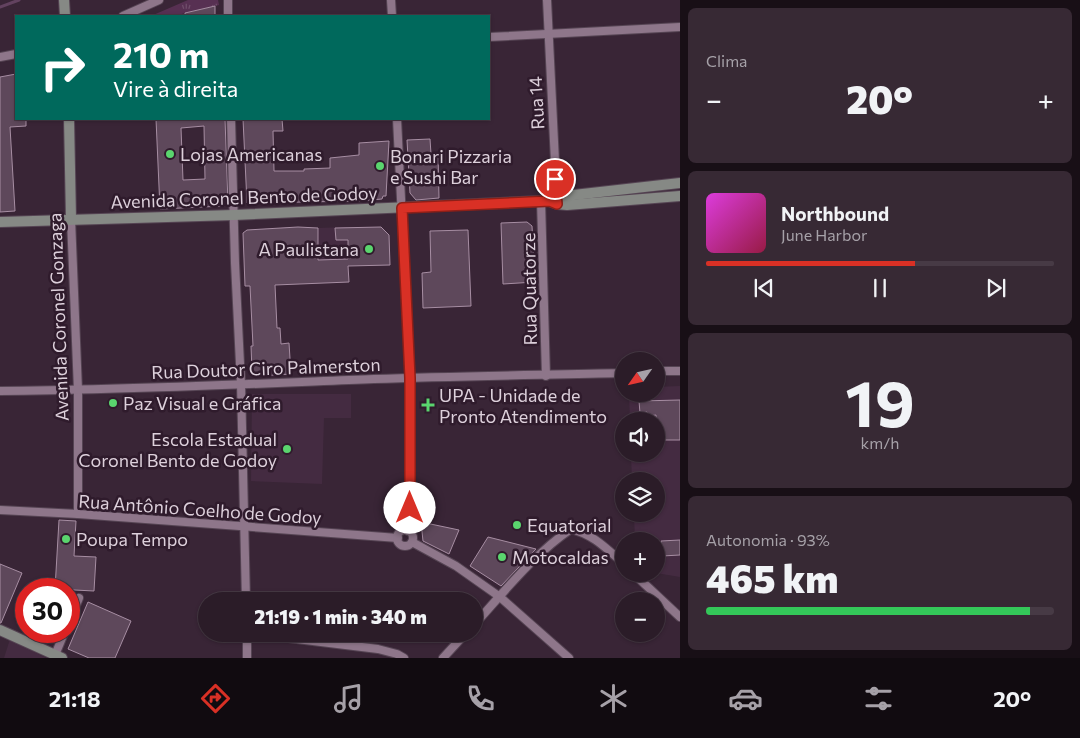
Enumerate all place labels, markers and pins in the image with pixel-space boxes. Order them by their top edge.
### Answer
place label: Lojas Americanas [180,143,322,165]
place label: Bonari Pizzaria e Sushi Bar [390,145,512,188]
marker: Lojas Americanas [164,148,176,160]
pin [534,158,576,200]
marker: Bonari Pizzaria e Sushi Bar [374,160,386,172]
place label: A Paulistana [259,238,359,260]
marker: A Paulistana [363,243,375,255]
place label: UPA - Unidade de Pronto Atendimento [439,384,607,427]
place label: Paz Visual e Gráfica [123,392,281,414]
marker: Paz Visual e Gráfica [107,397,119,409]
marker: UPA - Unidade de Pronto Atendimento [421,398,435,412]
place label: Escola Estadual Coronel Bento de Godoy [78,428,277,471]
marker: Escola Estadual Coronel Bento de Godoy [281,443,293,455]
place label: Equatorial [527,514,611,536]
marker: Equatorial [511,519,523,531]
place label: Poupa Tempo [76,528,188,550]
marker: Poupa Tempo [60,533,72,545]
place label: Motocaldas [512,546,609,568]
marker: Motocaldas [496,551,508,563]

